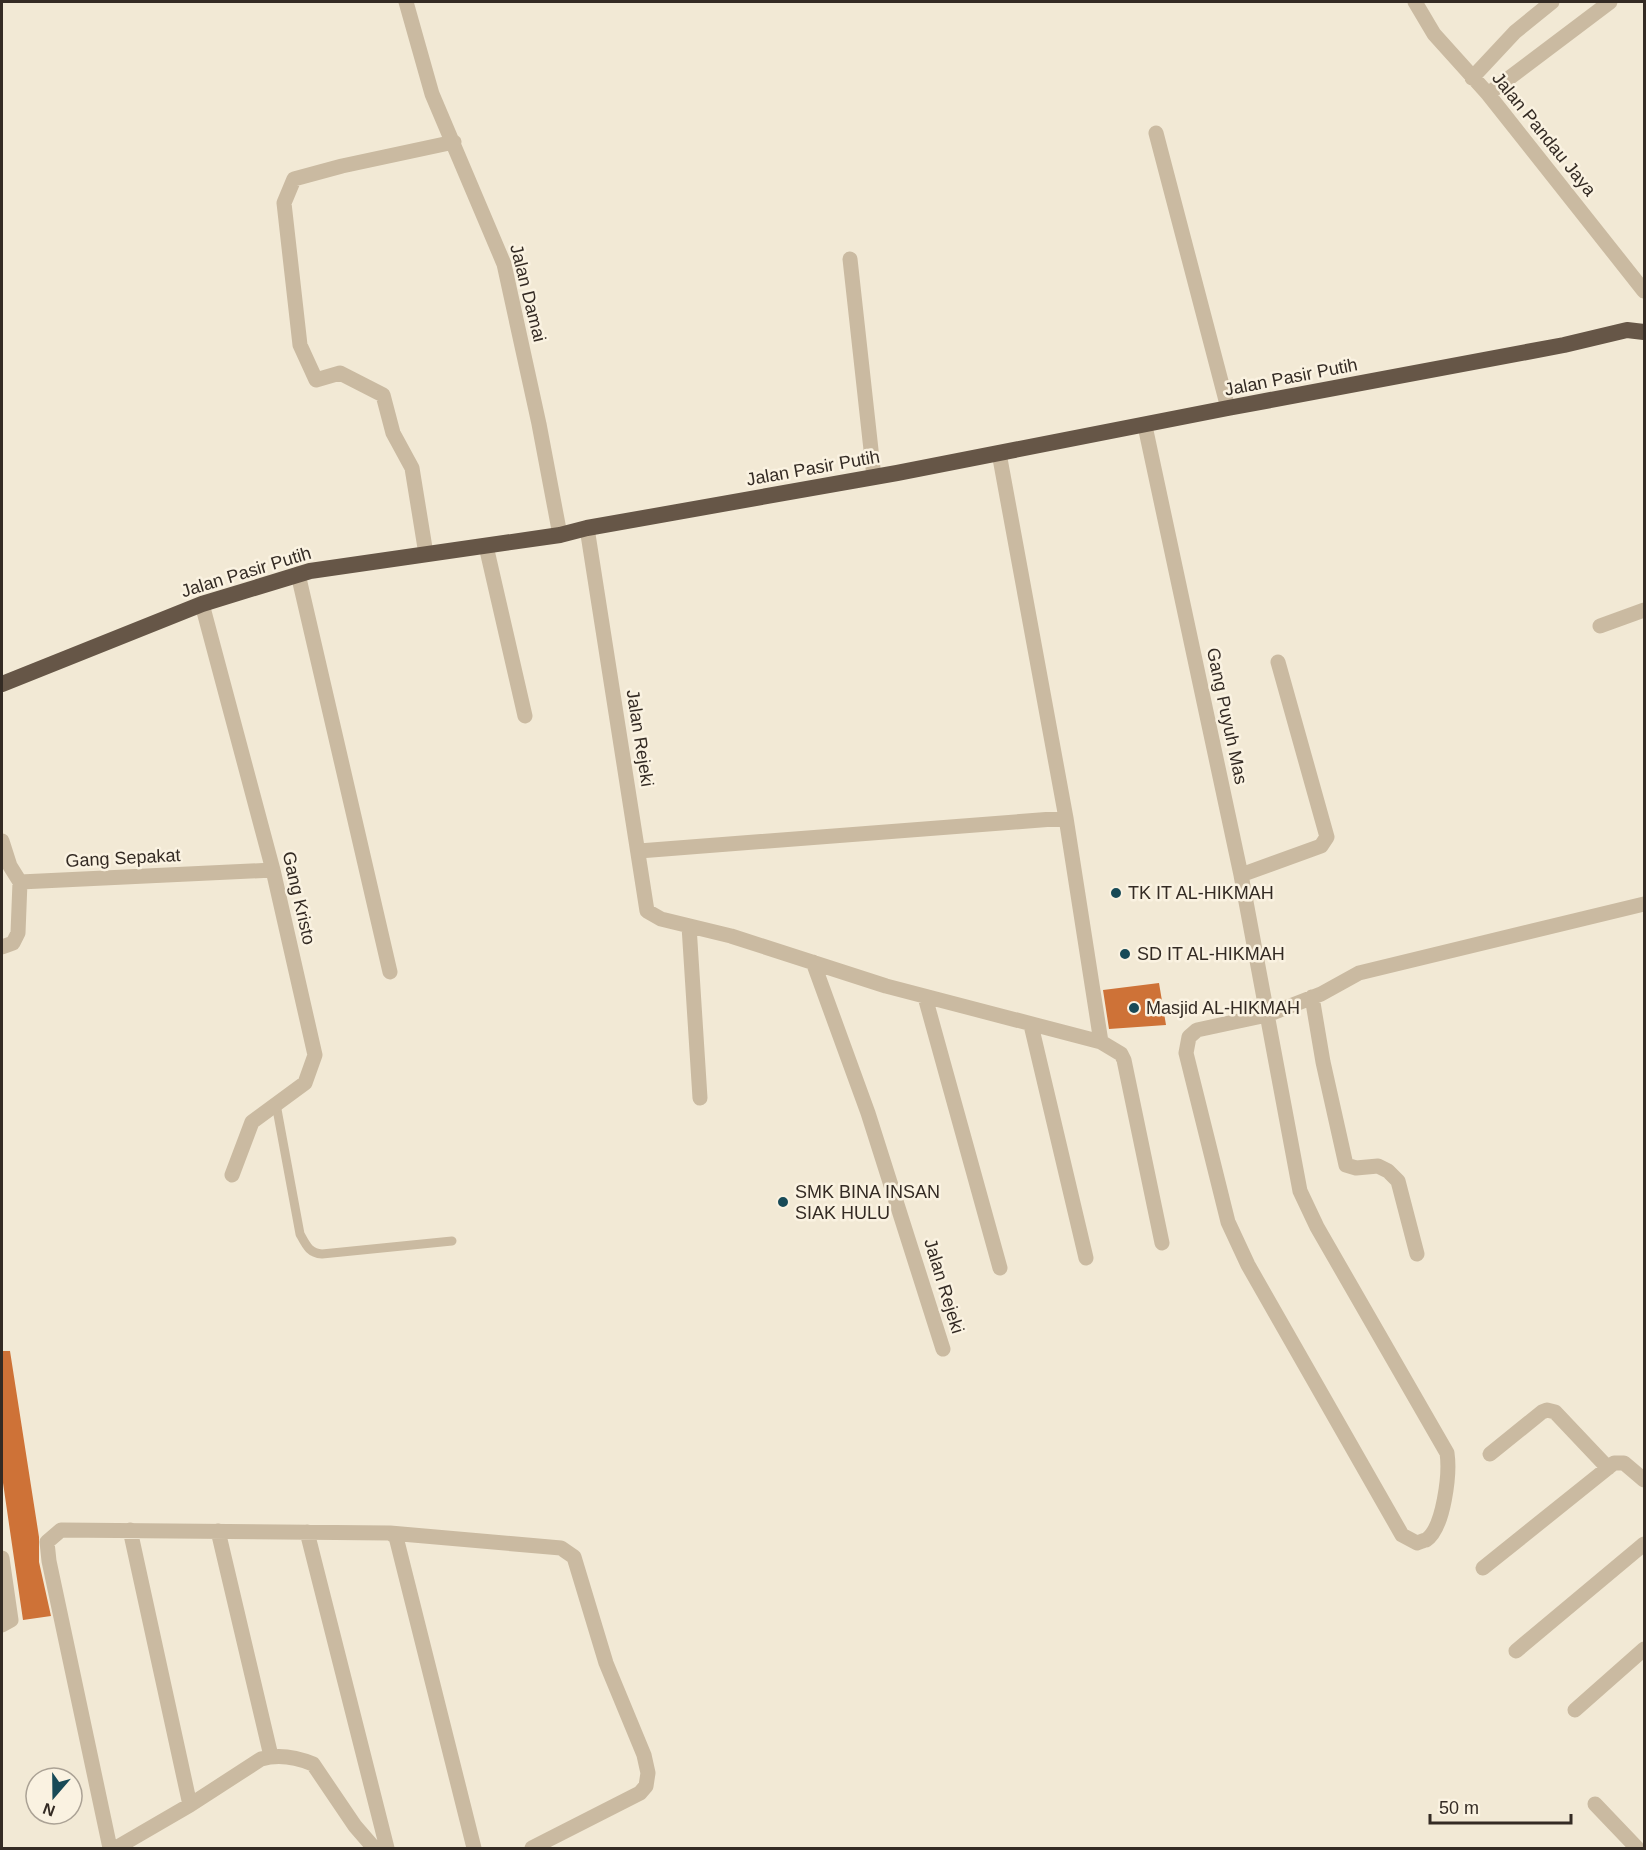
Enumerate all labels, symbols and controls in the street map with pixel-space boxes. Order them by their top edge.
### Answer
street label: Jalan Pandau Jaya [1488,68,1601,201]
street label: Jalan Damai [506,242,550,344]
street label: Jalan Pasir Putih [1223,354,1359,400]
street label: Jalan Pasir Putih [745,446,881,490]
street label: Jalan Pasir Putih [178,543,314,601]
street label: Gang Puyuh Mas [1203,646,1251,786]
street label: Jalan Rejeki [622,688,658,788]
street label: Gang Sepakat [65,845,181,871]
street label: Gang Kristo [279,849,319,947]
place label: TK IT AL-HIKMAH [1128,883,1274,903]
marker: TK IT AL-HIKMAH [1109,886,1123,900]
place label: SD IT AL-HIKMAH [1137,944,1285,964]
marker: SD IT AL-HIKMAH [1118,947,1132,961]
place label: Masjid AL-HIKMAH [1146,998,1300,1018]
marker: Masjid AL-HIKMAH [1127,1001,1141,1015]
place label: SMK BINA INSAN SIAK HULU [795,1182,940,1223]
marker: SMK BINA INSAN SIAK HULU [776,1195,790,1209]
street label: Jalan Rejeki [920,1236,968,1336]
north arrow [24,1766,84,1826]
scale bar [1430,1787,1571,1825]
text: 50 m [1439,1798,1479,1818]
text: N [41,1800,57,1820]

